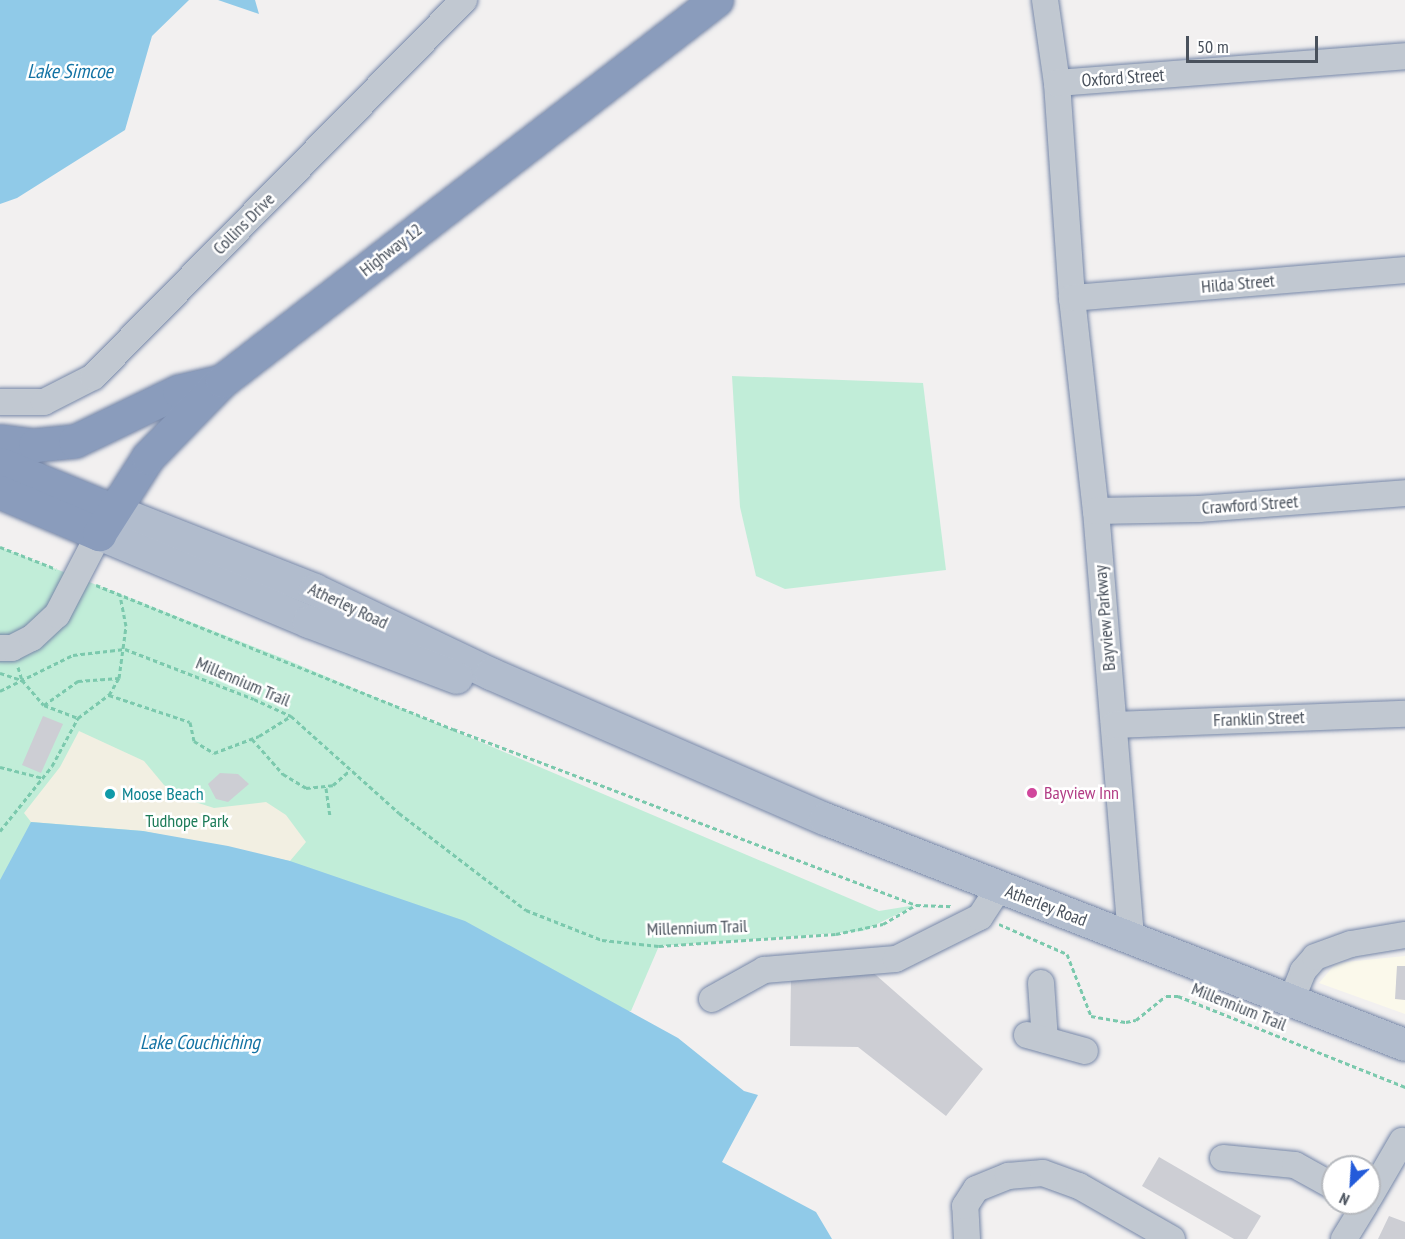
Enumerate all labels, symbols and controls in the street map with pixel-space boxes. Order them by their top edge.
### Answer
scale bar [1189,24,1321,62]
text: 50 m [1197,35,1229,58]
water label: Lake Simcoe [27,59,113,83]
street label: Oxford Street [1081,64,1165,92]
street label: Collins Drive [209,189,279,259]
street label: Highway 12 [355,219,427,281]
street label: Hilda Street [1200,270,1276,298]
street label: Crawford Street [1201,491,1299,519]
street label: Bayview Parkway [1090,564,1120,672]
street label: Atherley Road [304,578,392,634]
street label: Millennium Trail [192,652,294,712]
street label: Franklin Street [1213,707,1305,731]
place label: Bayview Inn [1044,782,1119,804]
place label: Moose Beach [122,783,204,805]
marker: Bayview Inn [1025,786,1039,800]
marker: Moose Beach [103,787,117,801]
park label: Tudhope Park [145,810,229,832]
street label: Atherley Road [1002,880,1090,932]
street label: Millennium Trail [646,915,748,941]
street label: Millennium Trail [1188,978,1290,1036]
water label: Lake Couchiching [140,1030,260,1054]
north arrow [1321,1155,1381,1215]
text: N [1336,1189,1352,1210]

